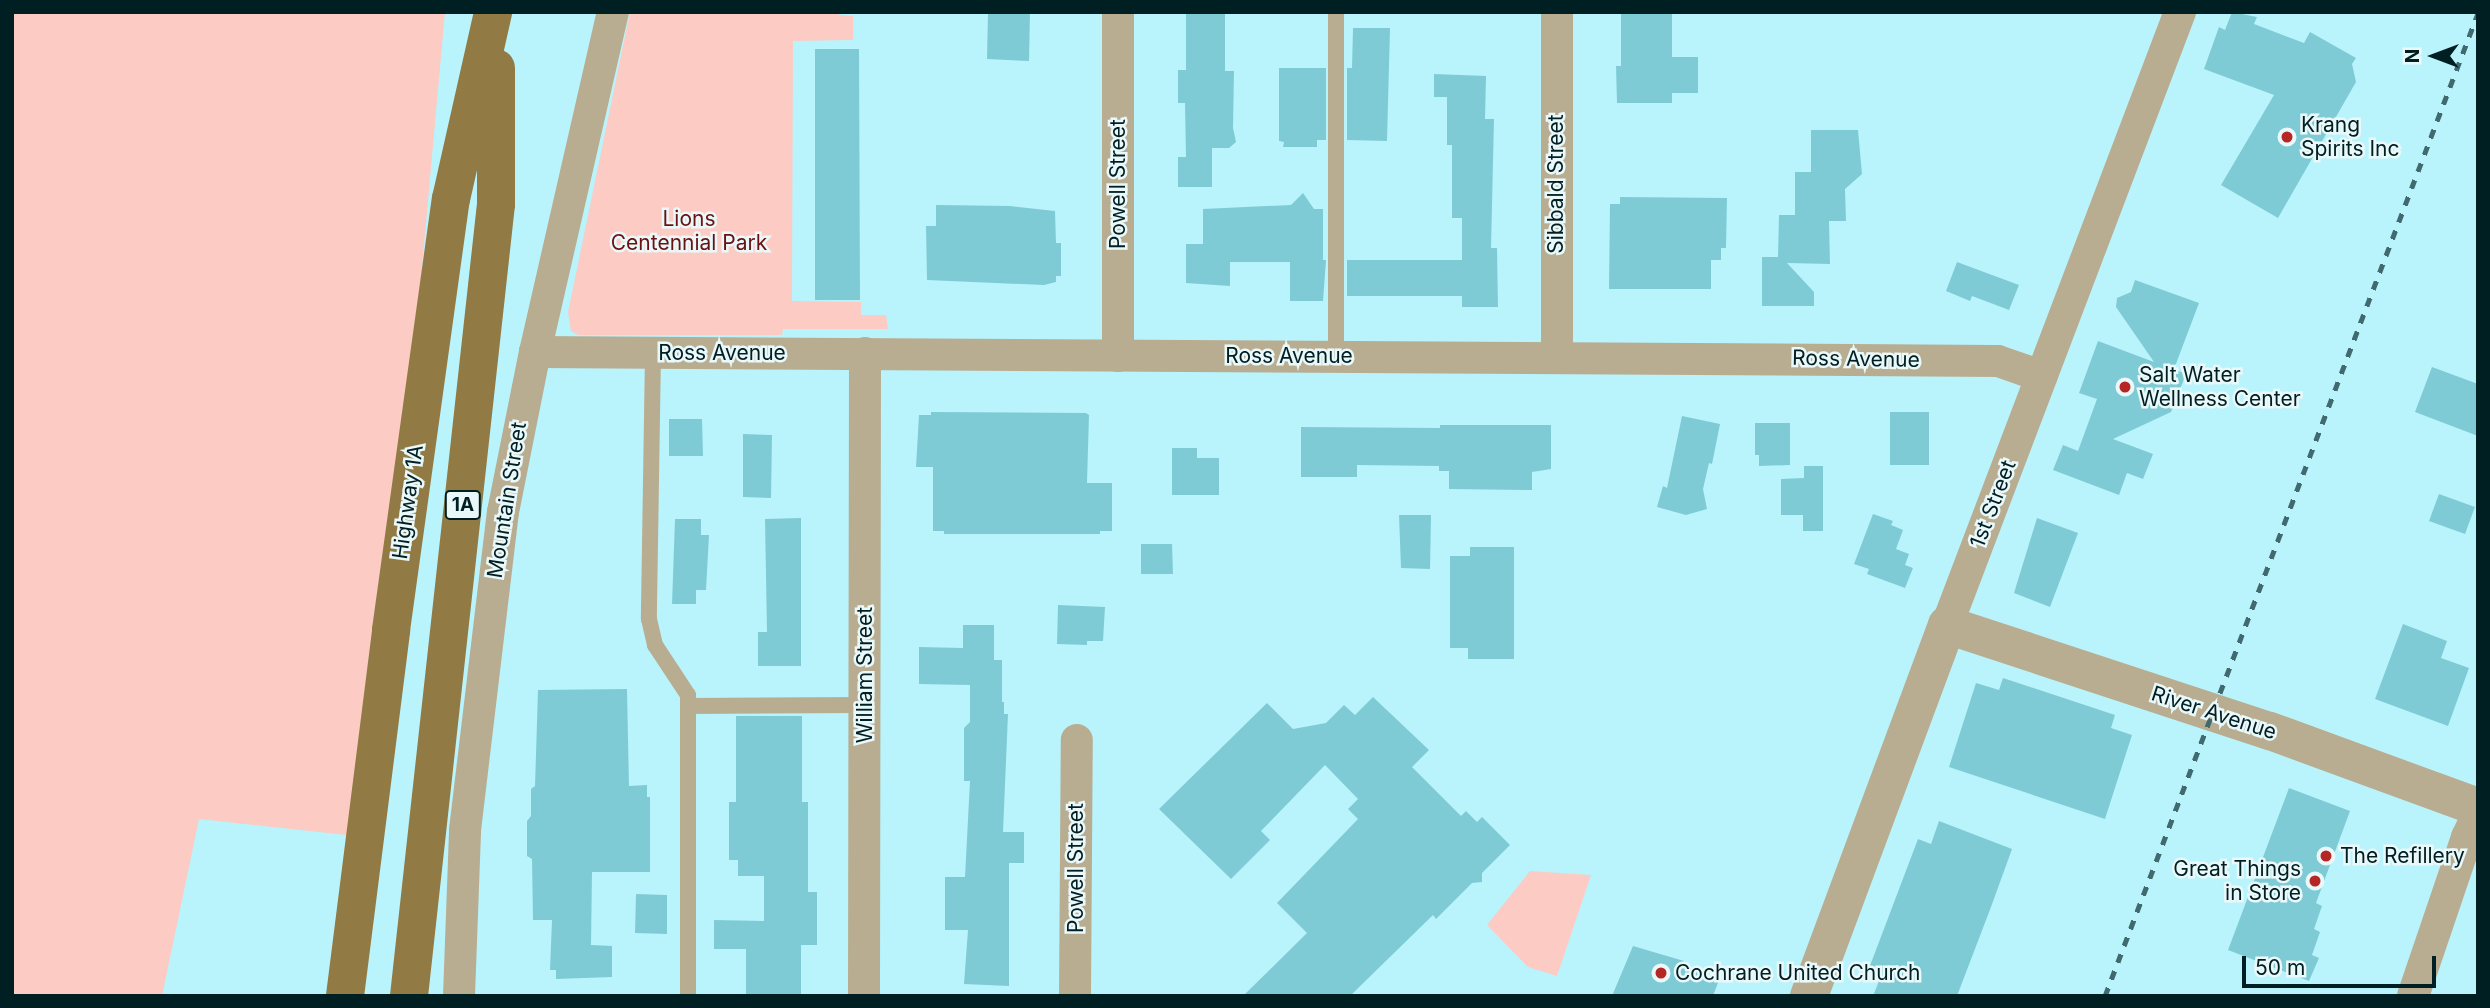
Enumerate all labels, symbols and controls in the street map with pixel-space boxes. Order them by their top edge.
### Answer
north arrow [2399,21,2469,91]
text: N [2401,49,2424,63]
place label: Krang Spirits Inc [2301,112,2399,162]
street label: Sibbald Street [1543,114,1569,254]
street label: Powell Street [1105,119,1131,249]
marker: Krang Spirits Inc [2279,129,2295,145]
park label: Lions Centennial Park [611,206,767,256]
street label: Ross Avenue [658,340,786,366]
street label: Ross Avenue [1225,343,1353,369]
street label: Ross Avenue [1792,345,1920,373]
place label: Salt Water Wellness Center [2139,362,2301,412]
marker: Salt Water Wellness Center [2117,379,2133,395]
street label: Mountain Street [482,420,532,580]
street label: Highway 1A [387,443,429,561]
street label: 1st Street [1965,457,2021,551]
road number: 1A [444,490,482,520]
street label: William Street [852,607,878,743]
street label: River Avenue [2148,681,2280,745]
street label: Powell Street [1063,803,1089,933]
place label: The Refillery [2340,843,2465,869]
marker: The Refillery [2318,848,2334,864]
place label: Great Things in Store [2173,856,2301,906]
marker: Great Things in Store [2307,873,2323,889]
scale bar [2245,942,2439,986]
text: 50 m [2255,955,2305,980]
place label: Cochrane United Church [1675,960,1921,986]
marker: Cochrane United Church [1653,965,1669,981]

